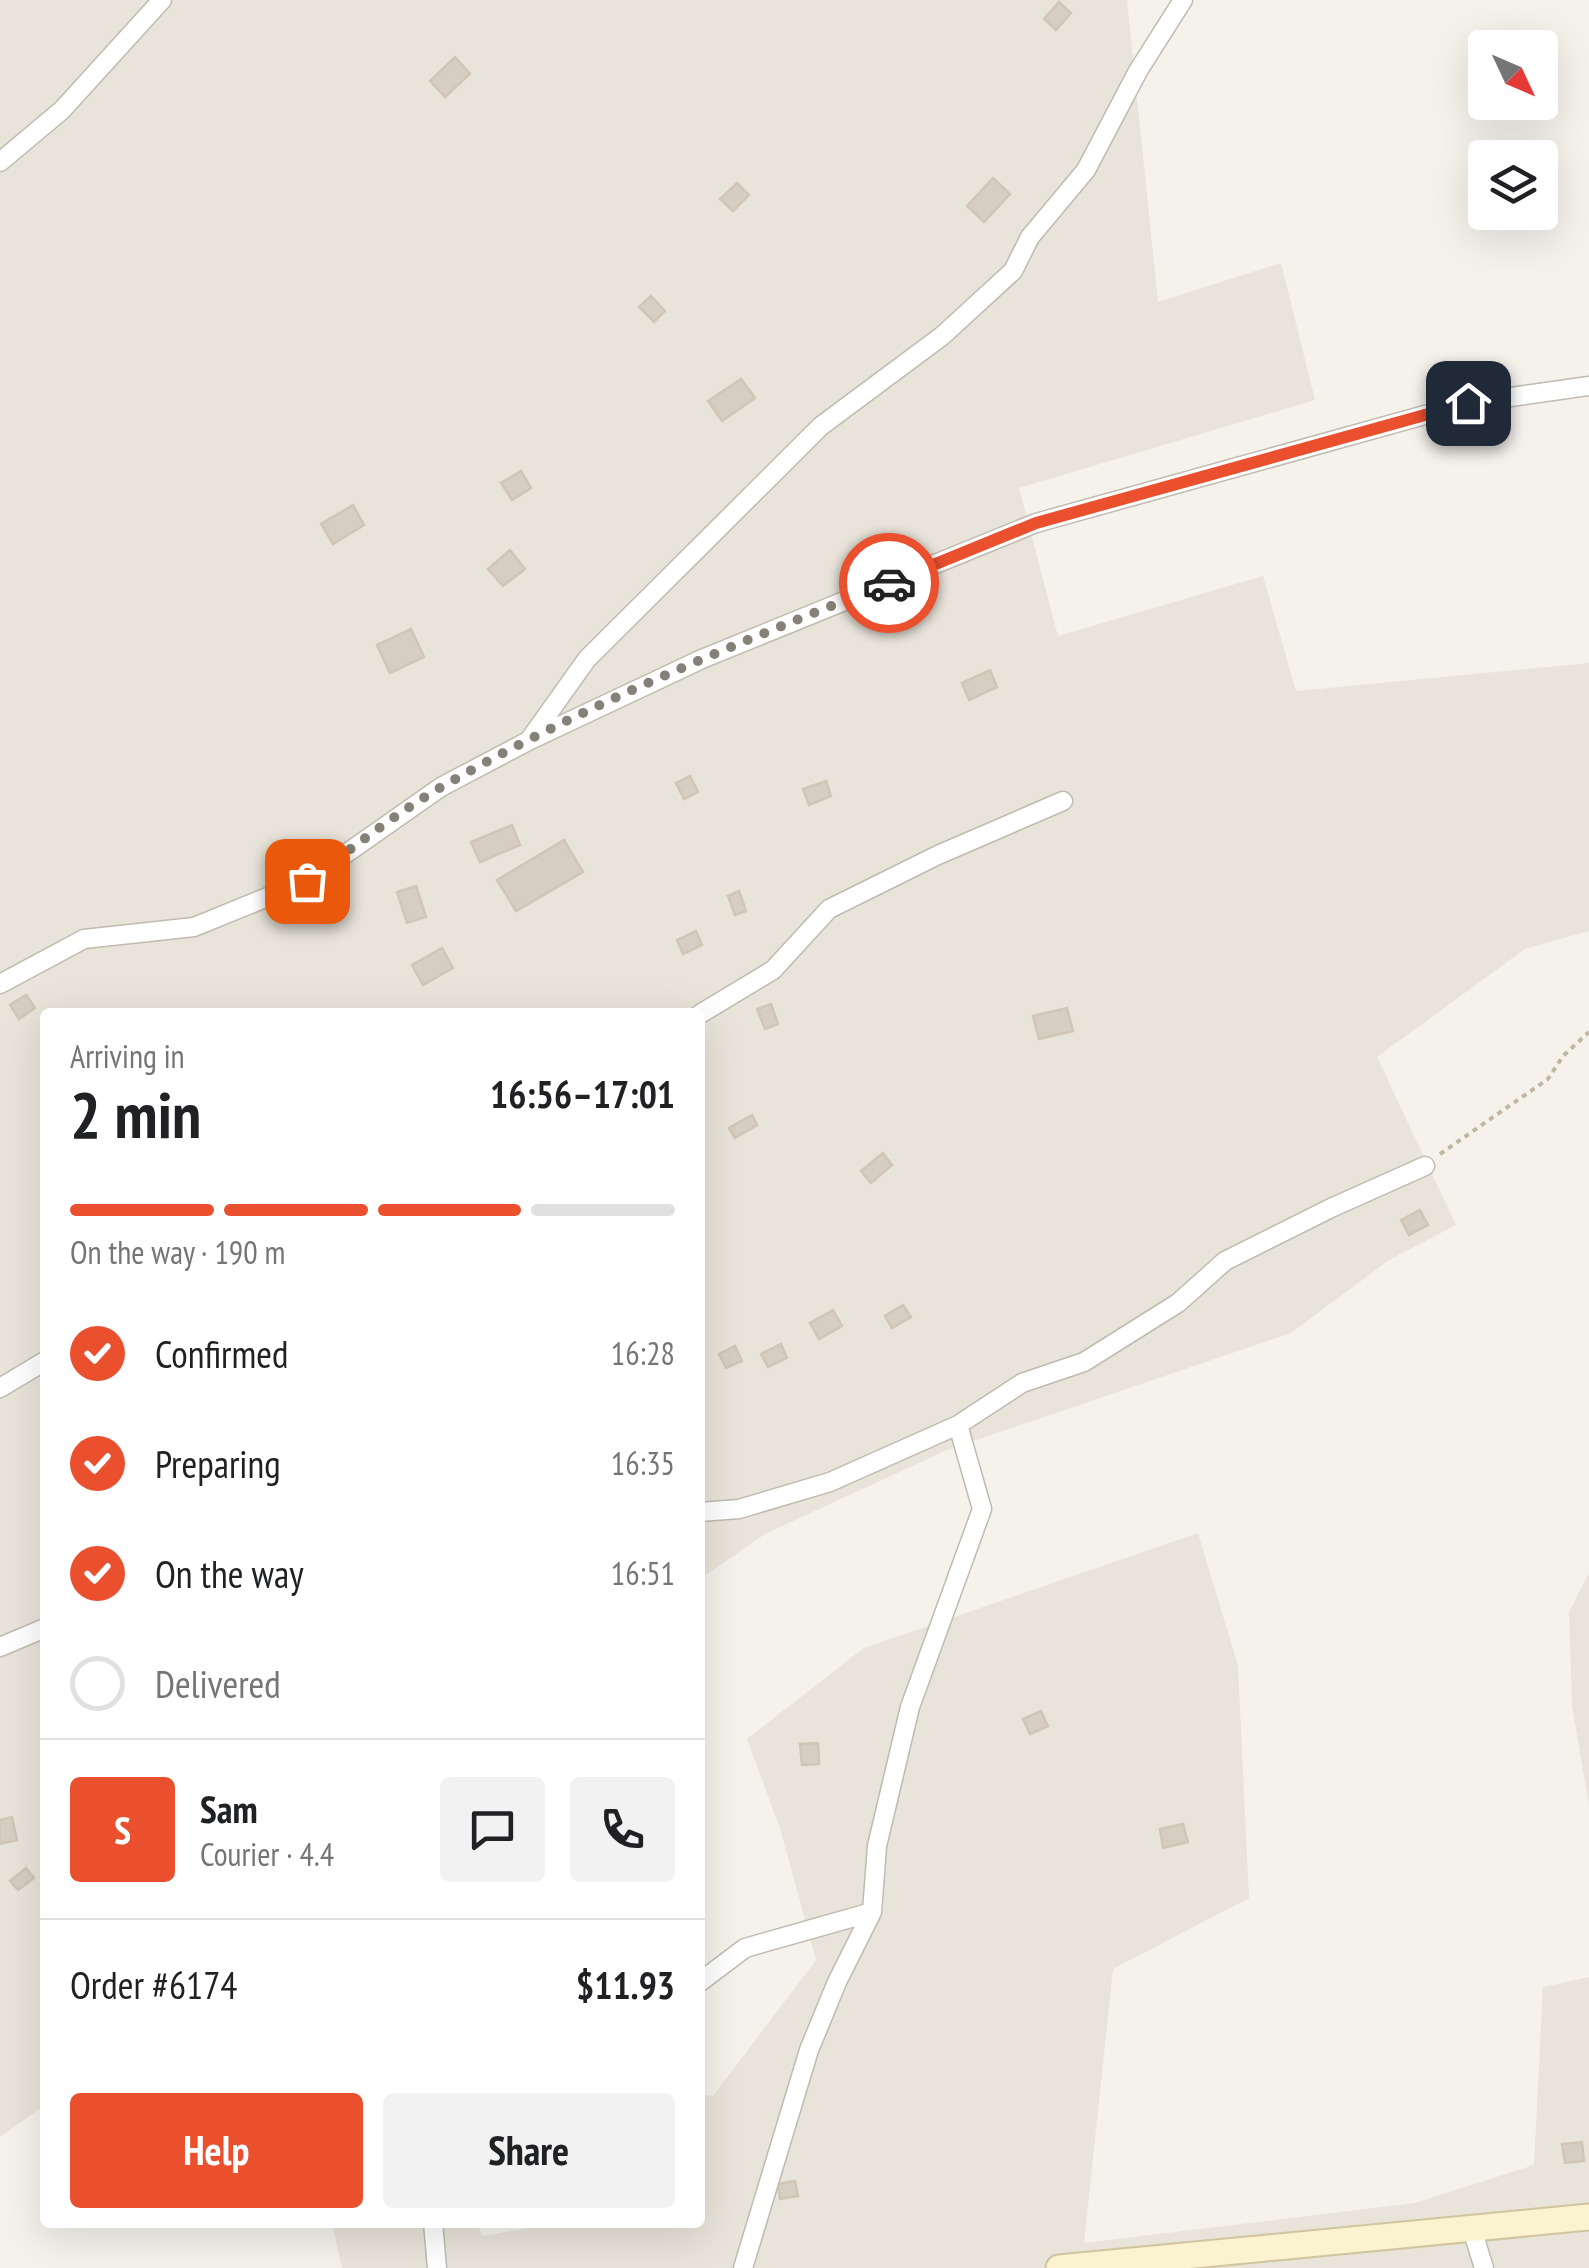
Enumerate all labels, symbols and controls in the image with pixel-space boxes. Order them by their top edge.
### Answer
north arrow [1468,30,1558,120]
map controls [1468,30,1558,230]
button: layers [1468,140,1558,230]
pin [1426,361,1511,446]
icon: home [1441,376,1496,431]
courier [839,533,939,633]
icon: car [862,556,917,611]
pin [265,839,350,924]
icon: bag [280,854,335,909]
text: Arriving in [70,1035,185,1077]
text: 16:56–17:01 [490,1069,675,1118]
text: 2 min [70,1072,201,1156]
text: On the way · 190 m [70,1231,285,1273]
icon: check [70,1326,125,1381]
text: Confirmed [155,1329,288,1378]
text: 16:28 [611,1332,675,1374]
icon: check [70,1436,125,1491]
text: Preparing [155,1439,281,1488]
text: 16:35 [611,1442,675,1484]
icon: check [70,1546,125,1601]
text: On the way [155,1549,303,1598]
text: 16:51 [611,1552,675,1594]
text: Delivered [155,1659,281,1708]
button: chat [440,1777,545,1882]
button: phone [570,1777,675,1882]
text: Sam [200,1784,258,1833]
text: S [114,1805,131,1854]
text: Courier · 4.4 [200,1833,334,1875]
text: Order #6174 [70,1960,237,2009]
text: $11.93 [576,1960,675,2009]
button: Help [70,2093,363,2208]
button: Share [383,2093,675,2208]

